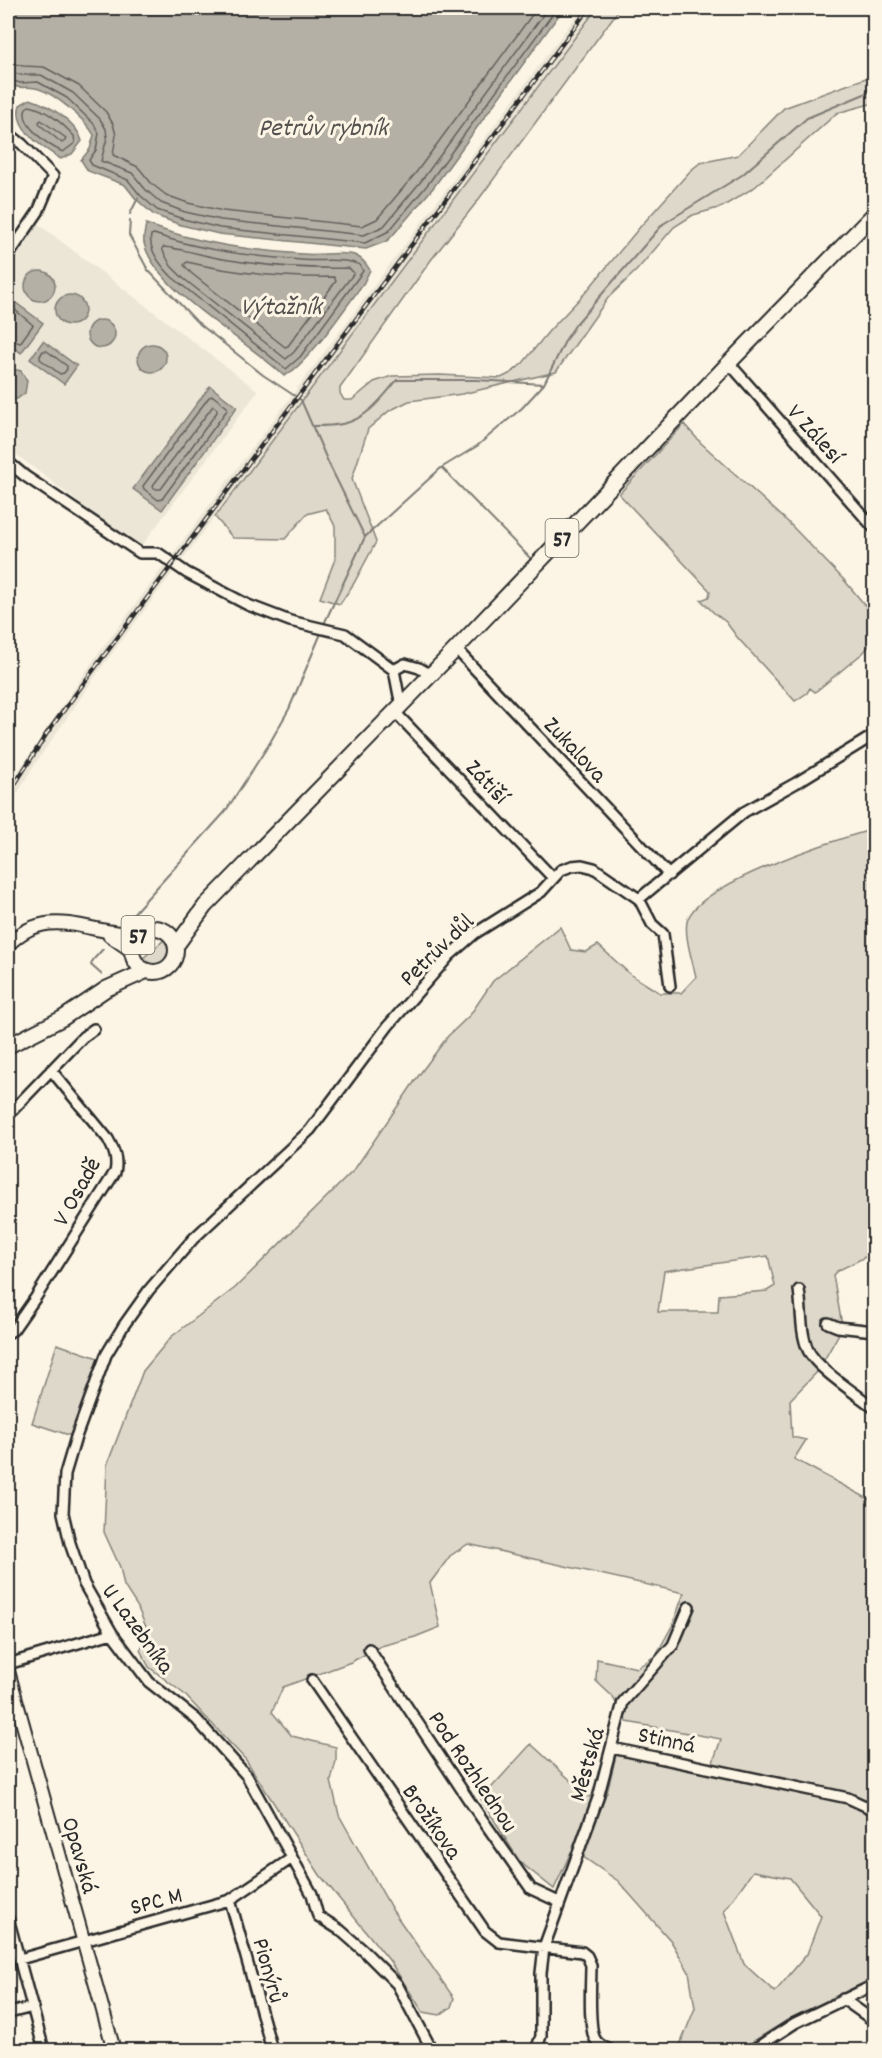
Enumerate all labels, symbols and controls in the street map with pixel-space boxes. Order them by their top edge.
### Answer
water label: Petrův rybník [258,111,390,148]
water label: Výtažník [240,290,324,327]
street label: V Zálesí [778,397,851,474]
road number: 57 [546,519,578,557]
street label: Zukalova [534,710,614,792]
street label: Zátiší [456,753,517,814]
street label: Petrův důl [393,907,483,995]
road number: 57 [122,916,154,954]
street label: V Osadě [46,1152,111,1233]
street label: U Lazebníka [92,1577,182,1683]
street label: Pod Rozhlednou [418,1705,525,1840]
street label: Stinná [634,1719,698,1765]
street label: Městská [562,1724,616,1806]
street label: Brožíkova [392,1778,469,1868]
street label: Opavská [51,1814,105,1898]
street label: SPC M [127,1880,187,1926]
street label: Pionýrů [242,1934,293,2007]

